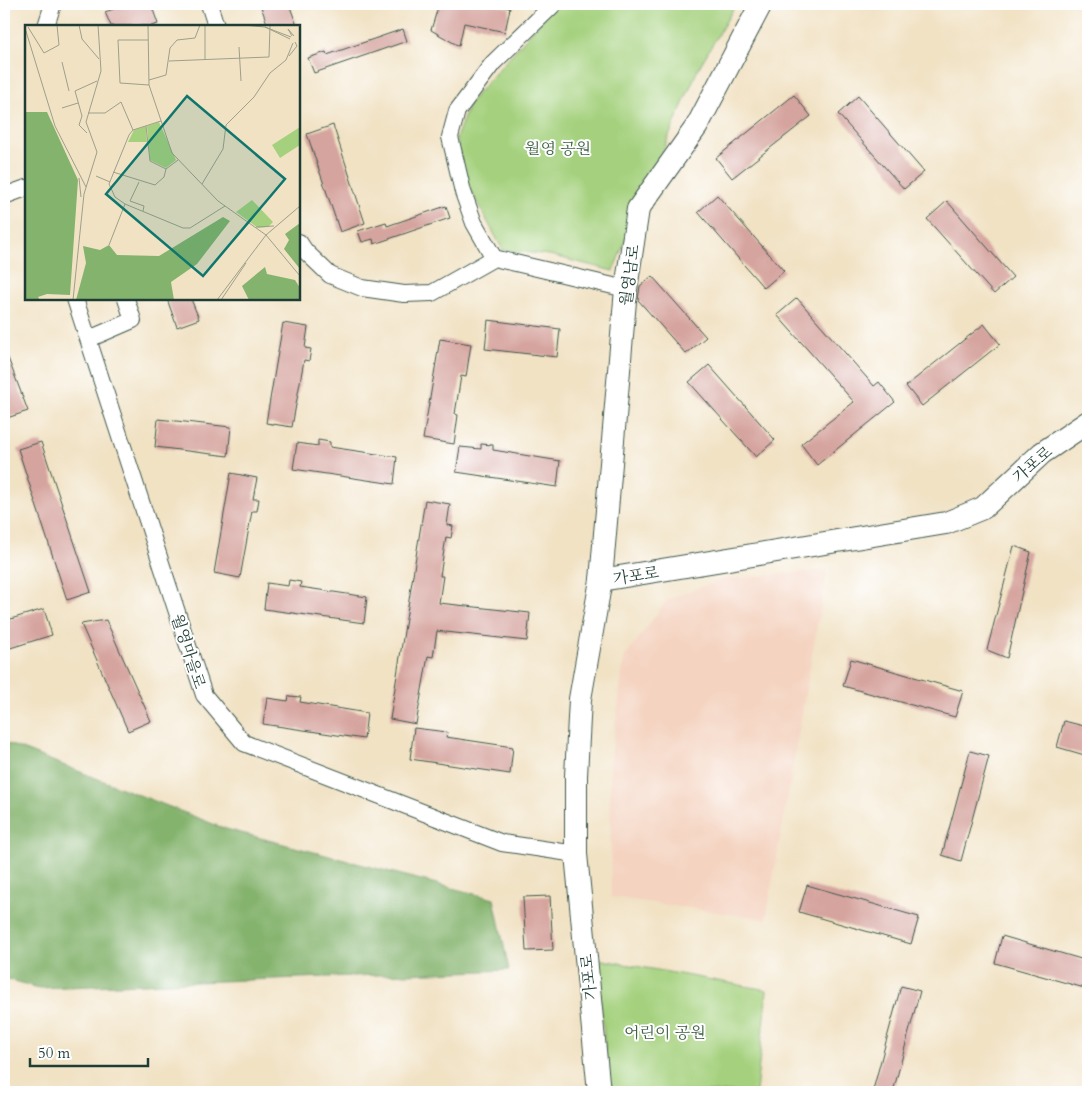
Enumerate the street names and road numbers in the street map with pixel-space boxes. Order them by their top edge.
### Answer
street label: 월영남로 [615,242,645,307]
street label: 가포로 [1008,441,1058,488]
street label: 가포로 [612,561,661,590]
street label: 월영마을로 [166,611,211,692]
street label: 가포로 [576,952,602,1001]

